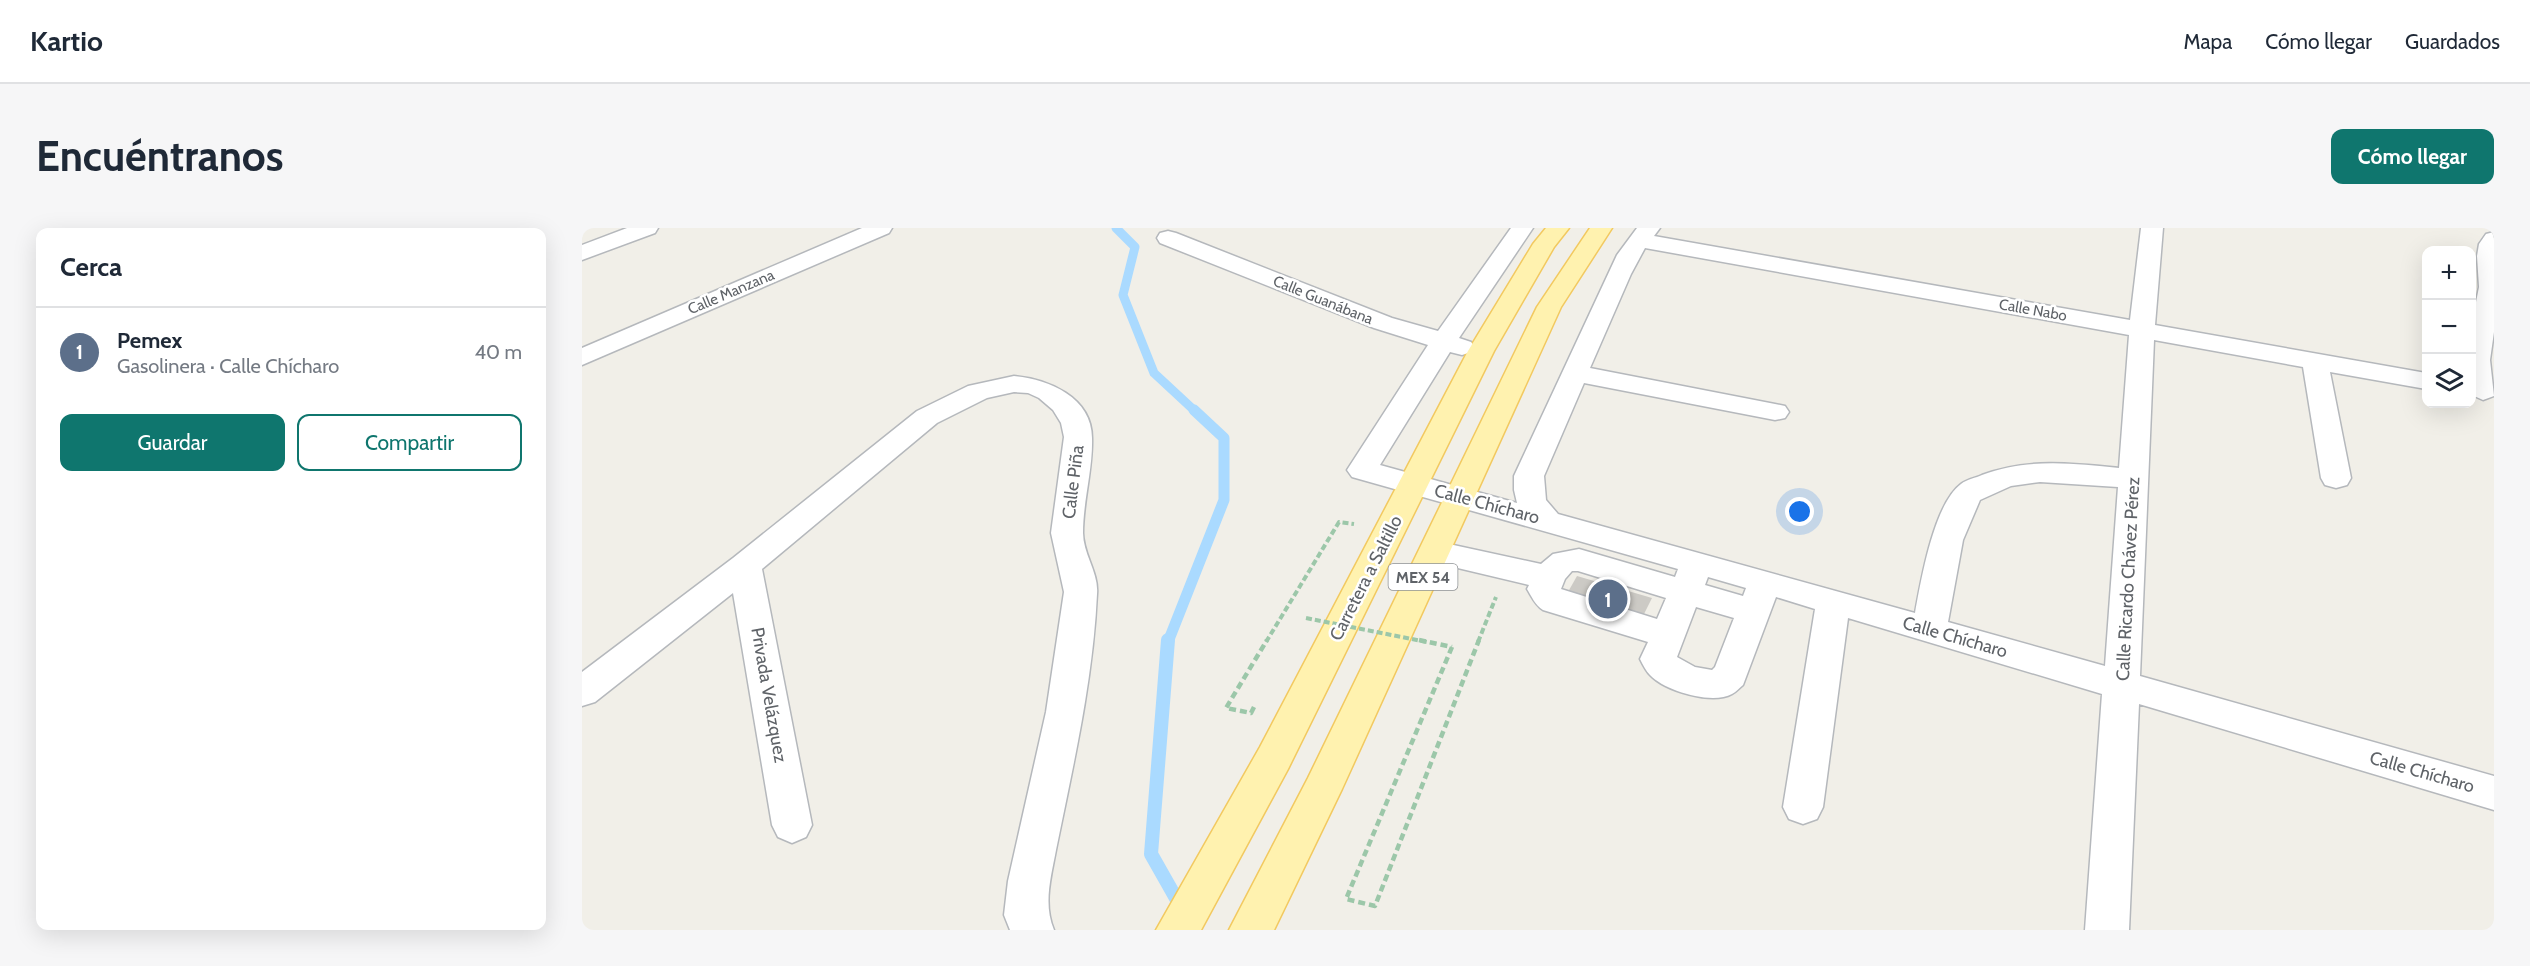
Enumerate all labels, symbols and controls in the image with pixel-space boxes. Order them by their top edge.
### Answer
text: Kartio [30,24,103,58]
text: Mapa [2184,29,2232,54]
text: Cómo llegar [2265,29,2372,54]
text: Guardados [2405,29,2500,54]
button: Cómo llegar [2331,129,2494,184]
text: Encuéntranos [36,130,284,182]
map controls [2422,246,2476,408]
button: + [2422,246,2476,300]
text: Cerca [60,251,122,283]
street label: Calle Manzana [685,265,778,318]
street label: Calle Guanábana [1270,272,1376,329]
street label: Calle Nabo [1998,295,2068,325]
button: − [2422,300,2476,354]
text: Pemex [117,327,182,354]
text: 1 [76,340,83,364]
text: 40 m [474,340,522,364]
text: Gasolinera · Calle Chícharo [117,354,339,378]
button: layers [2422,354,2476,408]
button: Guardar [60,414,285,471]
button: Compartir [297,414,522,471]
street label: Calle Piña [1058,444,1088,520]
street label: Calle Ricardo Chávez Pérez [2112,476,2144,682]
street label: Calle Chícharo [1432,479,1542,529]
your location [1785,497,1814,526]
street label: Carretera a Saltillo [1325,512,1407,644]
road number: MEX 54 [1388,564,1458,590]
pin: 1 [1588,576,1628,622]
street label: Calle Chícharo [1900,612,2010,662]
street label: Privada Velázquez [746,626,792,765]
street label: Calle Chícharo [2367,747,2477,797]

